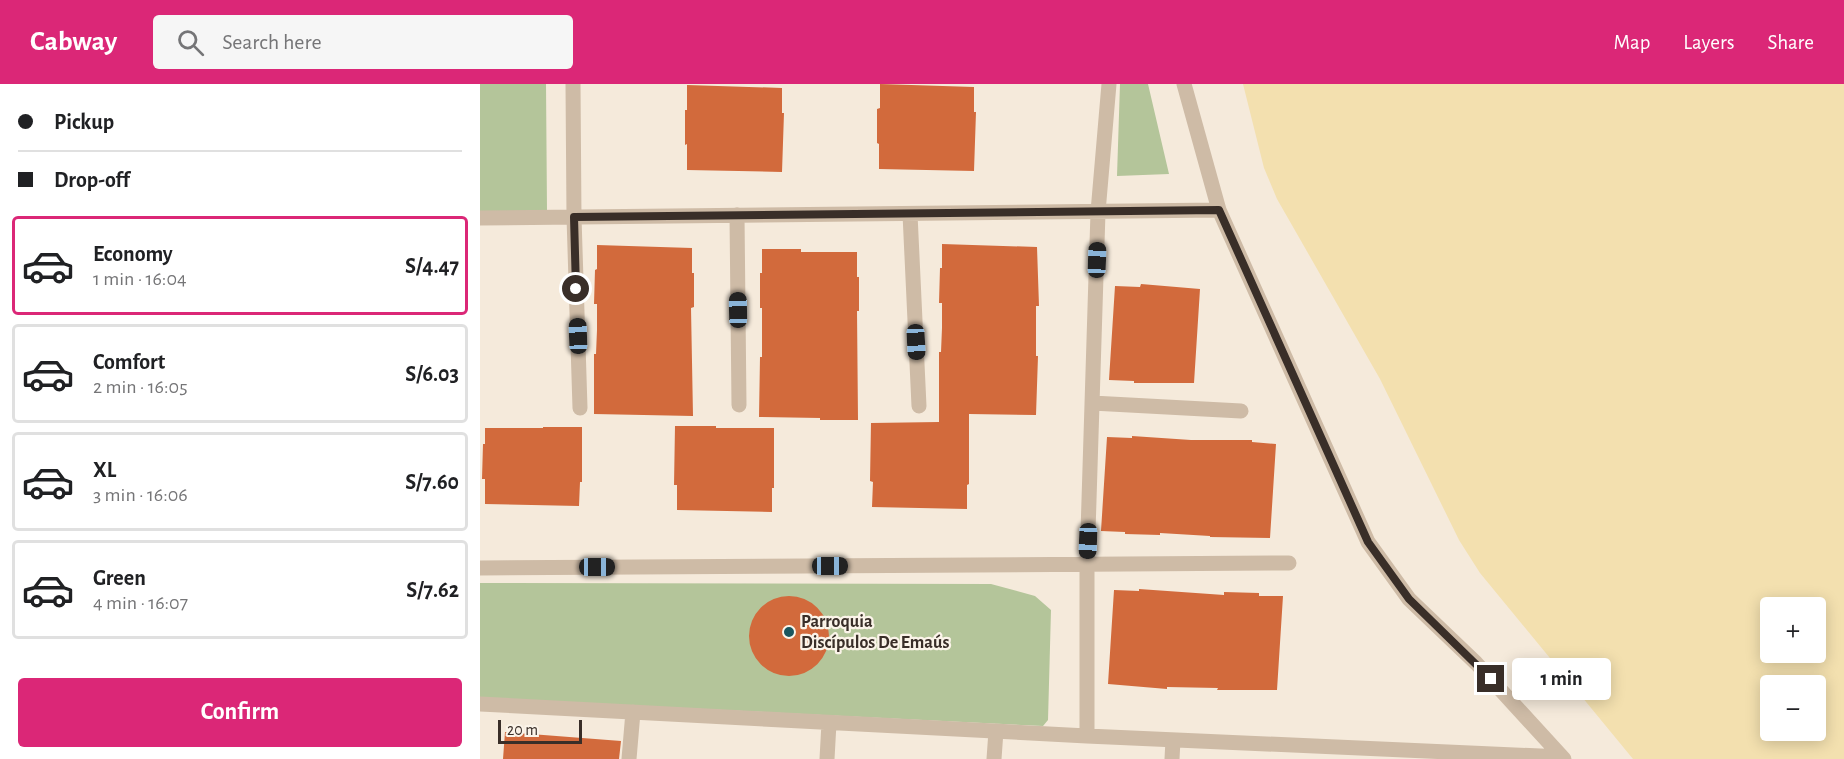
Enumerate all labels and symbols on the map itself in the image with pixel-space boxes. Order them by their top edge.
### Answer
car [1087,242,1107,278]
route start [562,275,589,302]
car [729,292,747,328]
car [568,318,588,354]
car [906,324,926,360]
car [1078,523,1098,559]
car [812,557,848,575]
car [579,558,615,576]
place label: Parroquia Discípulos De Emaús [801,613,949,652]
marker: Parroquia Discípulos De Emaús [782,625,796,639]
callout: 1 min [1512,658,1611,700]
route end [1477,665,1504,692]
scale bar [498,717,582,744]

